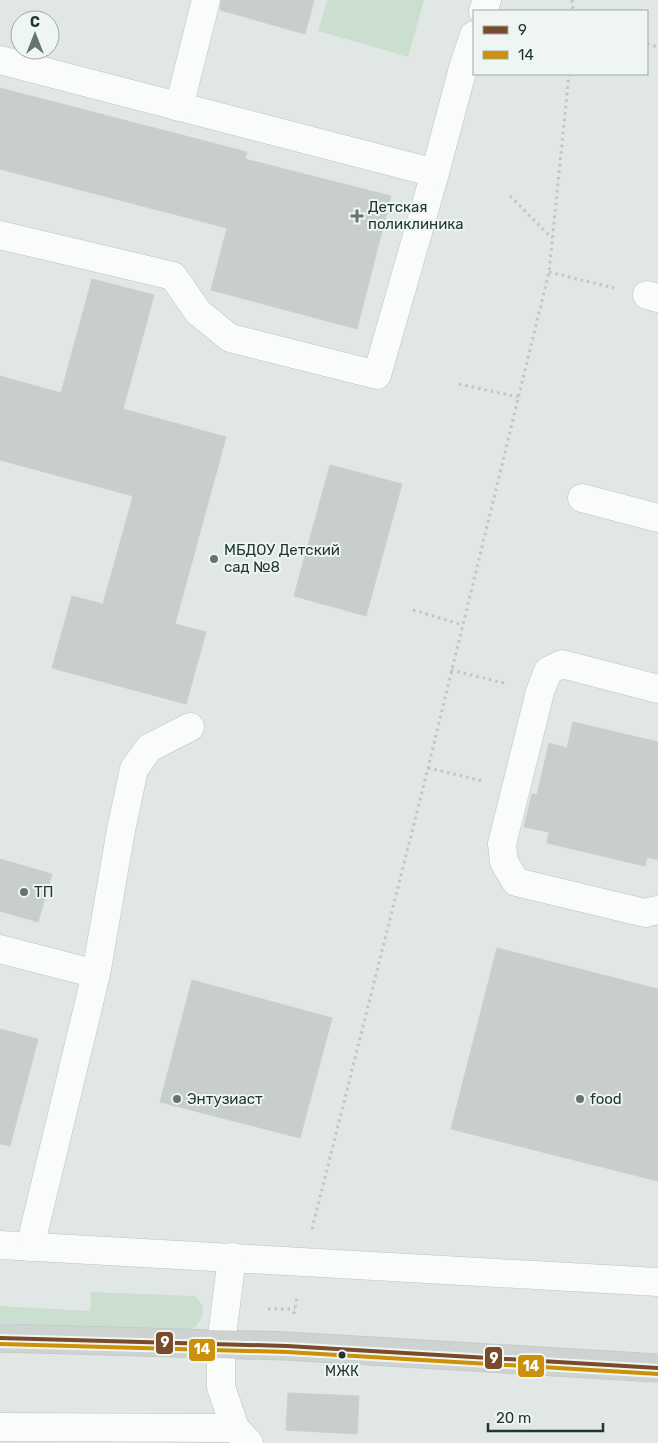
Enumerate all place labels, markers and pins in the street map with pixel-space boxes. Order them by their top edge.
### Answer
place label: Детская поликлиника [368,198,464,233]
marker: Детская поликлиника [350,209,364,223]
place label: МБДОУ Детский сад №8 [224,541,340,576]
marker: МБДОУ Детский сад №8 [208,553,220,565]
place label: ТП [34,883,53,901]
marker: ТП [18,886,30,898]
place label: Энтузиаст [187,1090,263,1108]
place label: food [590,1090,622,1108]
marker: Энтузиаст [171,1093,183,1105]
marker: food [574,1093,586,1105]
marker: МЖК [337,1350,347,1360]
place label: МЖК [325,1363,359,1380]

